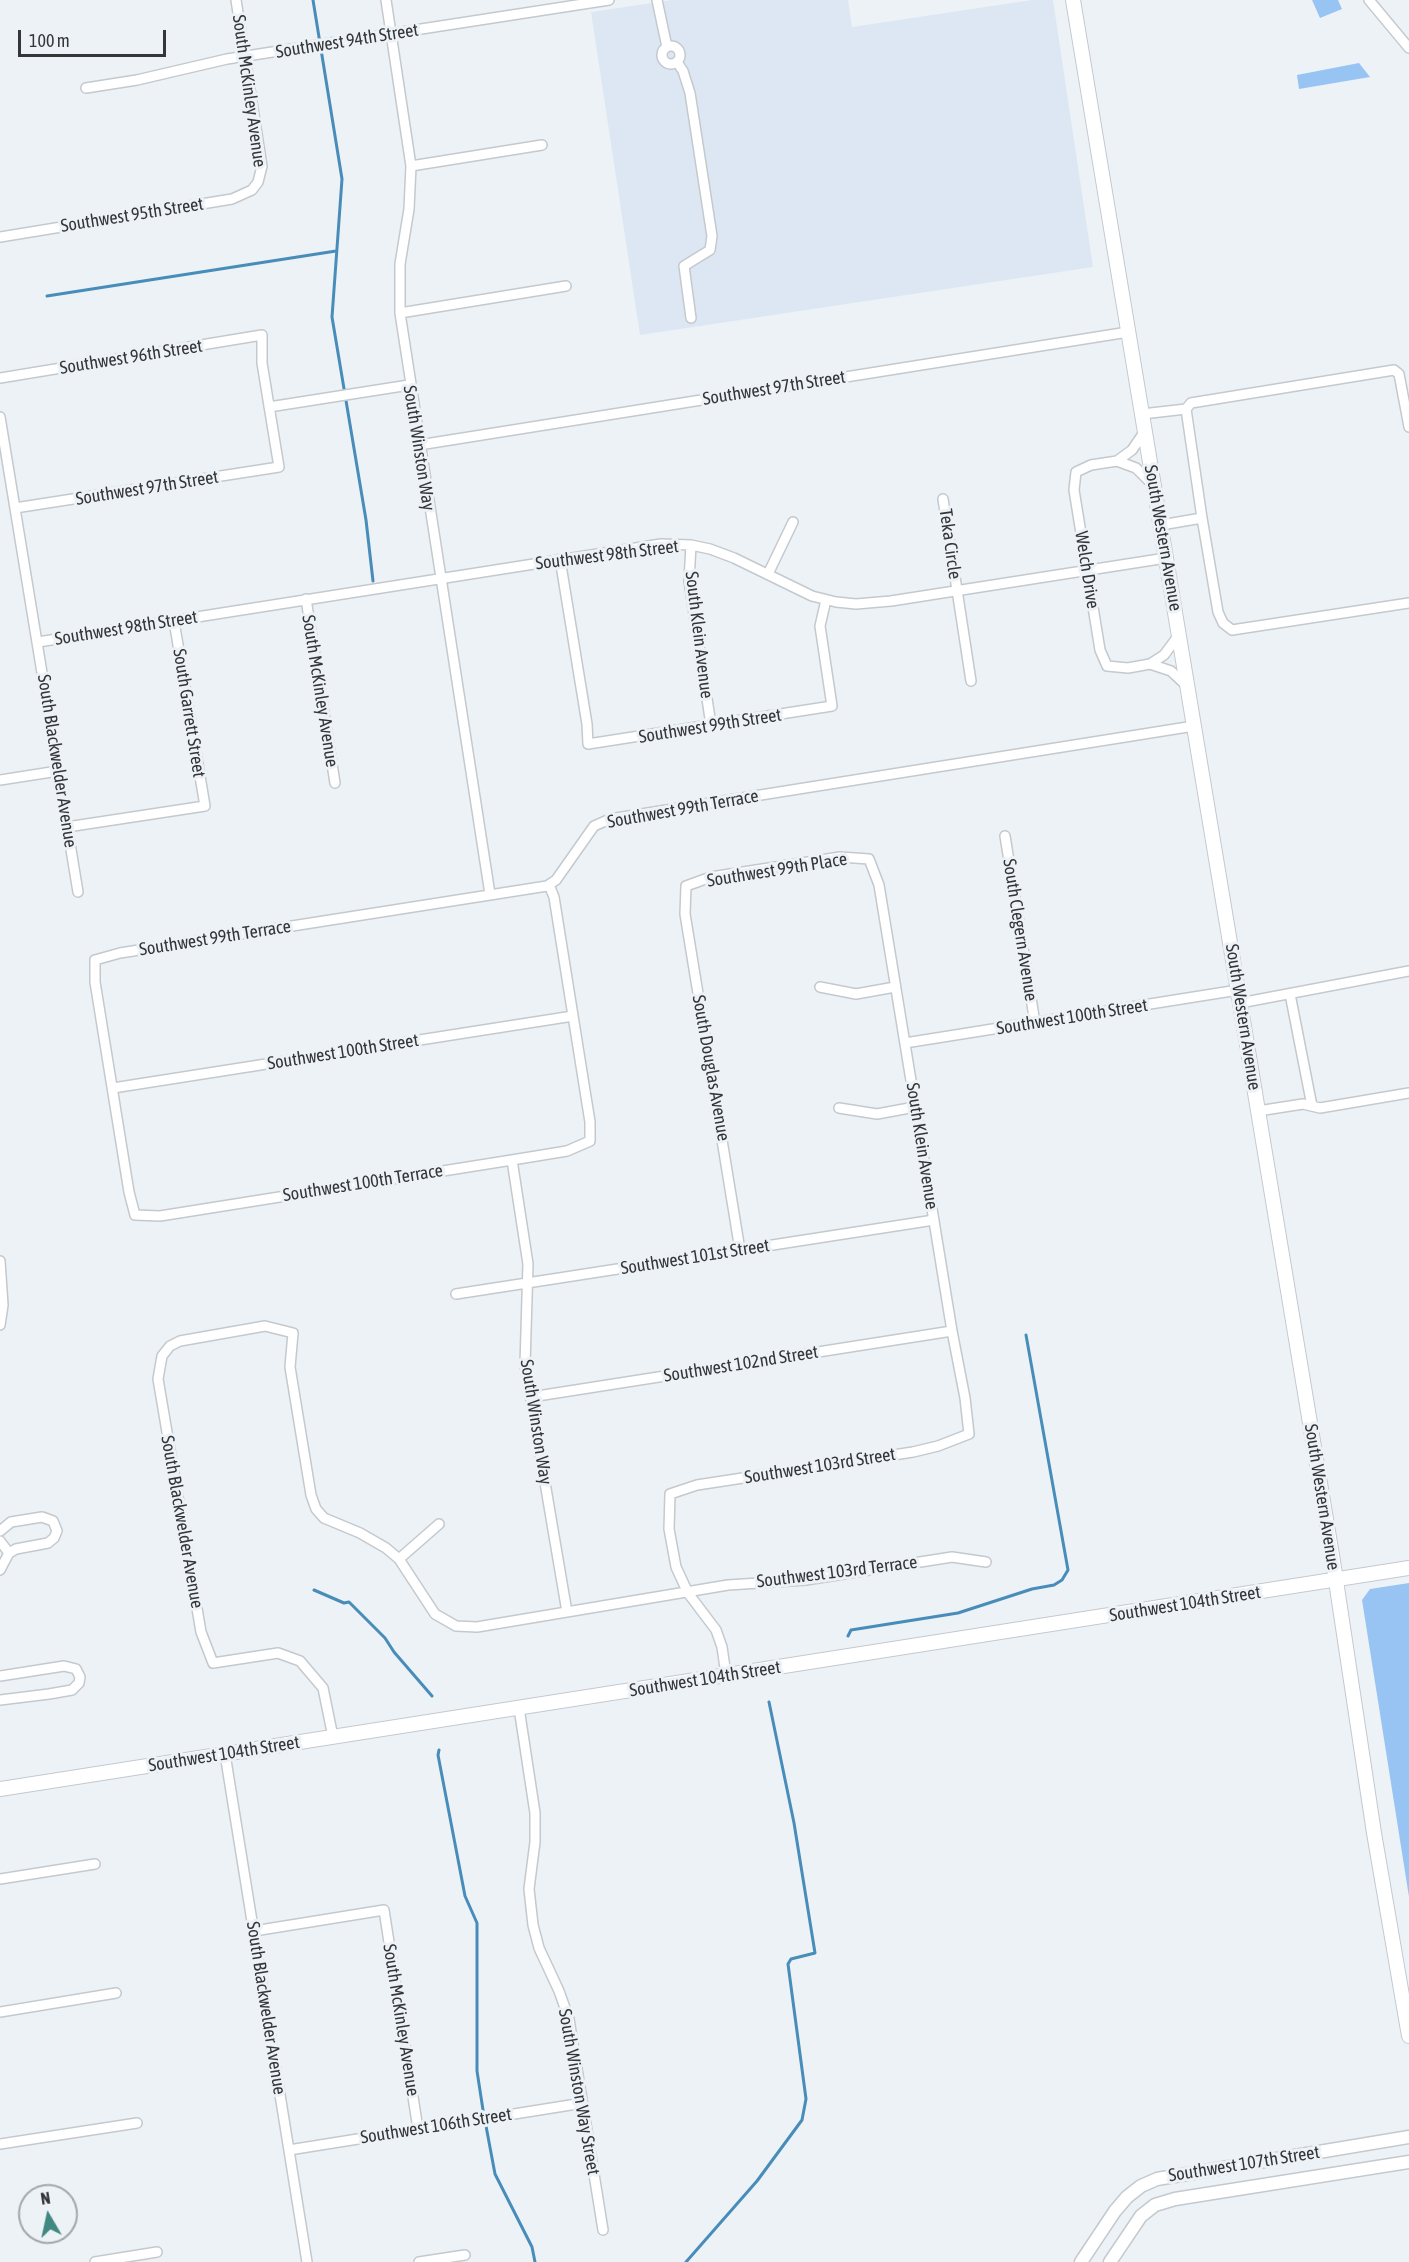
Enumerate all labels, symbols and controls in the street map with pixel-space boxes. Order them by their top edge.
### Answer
street label: South McKinley Avenue [228,13,270,169]
scale bar [21,18,170,56]
street label: Southwest 94th Street [274,19,420,63]
text: 100 m [29,30,70,51]
street label: Southwest 95th Street [59,193,205,237]
street label: Southwest 96th Street [58,335,204,379]
street label: Southwest 97th Street [701,366,847,410]
street label: South Winston Way [398,384,440,512]
street label: South Western Avenue [1140,463,1186,613]
street label: Southwest 97th Street [74,466,220,510]
street label: Teka Circle [934,507,966,581]
street label: Welch Drive [1070,530,1104,610]
street label: Southwest 98th Street [534,535,680,575]
street label: South Klein Avenue [680,570,718,700]
street label: Southwest 98th Street [53,606,199,650]
street label: South McKinley Avenue [297,613,343,769]
street label: South Garrett Street [168,647,210,779]
street label: South Blackwelder Avenue [33,673,81,849]
street label: Southwest 99th Street [637,704,783,748]
street label: Southwest 99th Terrace [606,785,760,833]
street label: Southwest 99th Place [705,848,849,892]
street label: South Clegern Avenue [998,857,1042,1003]
street label: Southwest 99th Terrace [138,915,292,961]
street label: South Western Avenue [1221,942,1265,1092]
street label: South Douglas Avenue [688,993,734,1143]
street label: Southwest 100th Street [995,994,1149,1040]
street label: Southwest 100th Street [266,1029,420,1075]
street label: South Klein Avenue [901,1081,943,1211]
street label: Southwest 100th Terrace [282,1160,444,1206]
street label: Southwest 101st Street [619,1235,771,1279]
street label: Southwest 102nd Street [662,1341,820,1387]
street label: South Winston Way [515,1358,557,1486]
street label: South Western Avenue [1300,1422,1344,1572]
street label: South Blackwelder Avenue [156,1434,208,1610]
street label: Southwest 103rd Street [743,1443,897,1489]
street label: Southwest 103rd Terrace [756,1551,918,1593]
street label: Southwest 104th Street [1108,1581,1262,1627]
street label: Southwest 104th Street [628,1656,782,1702]
street label: Southwest 104th Street [147,1731,301,1777]
street label: South Blackwelder Avenue [242,1920,290,2096]
street label: South McKinley Avenue [378,1942,424,2098]
street label: South Winston Way Street [554,2007,604,2177]
street label: Southwest 106th Street [359,2103,513,2149]
street label: Southwest 107th Street [1167,2141,1321,2187]
north arrow [18,2184,78,2244]
text: N [39,2189,52,2208]

